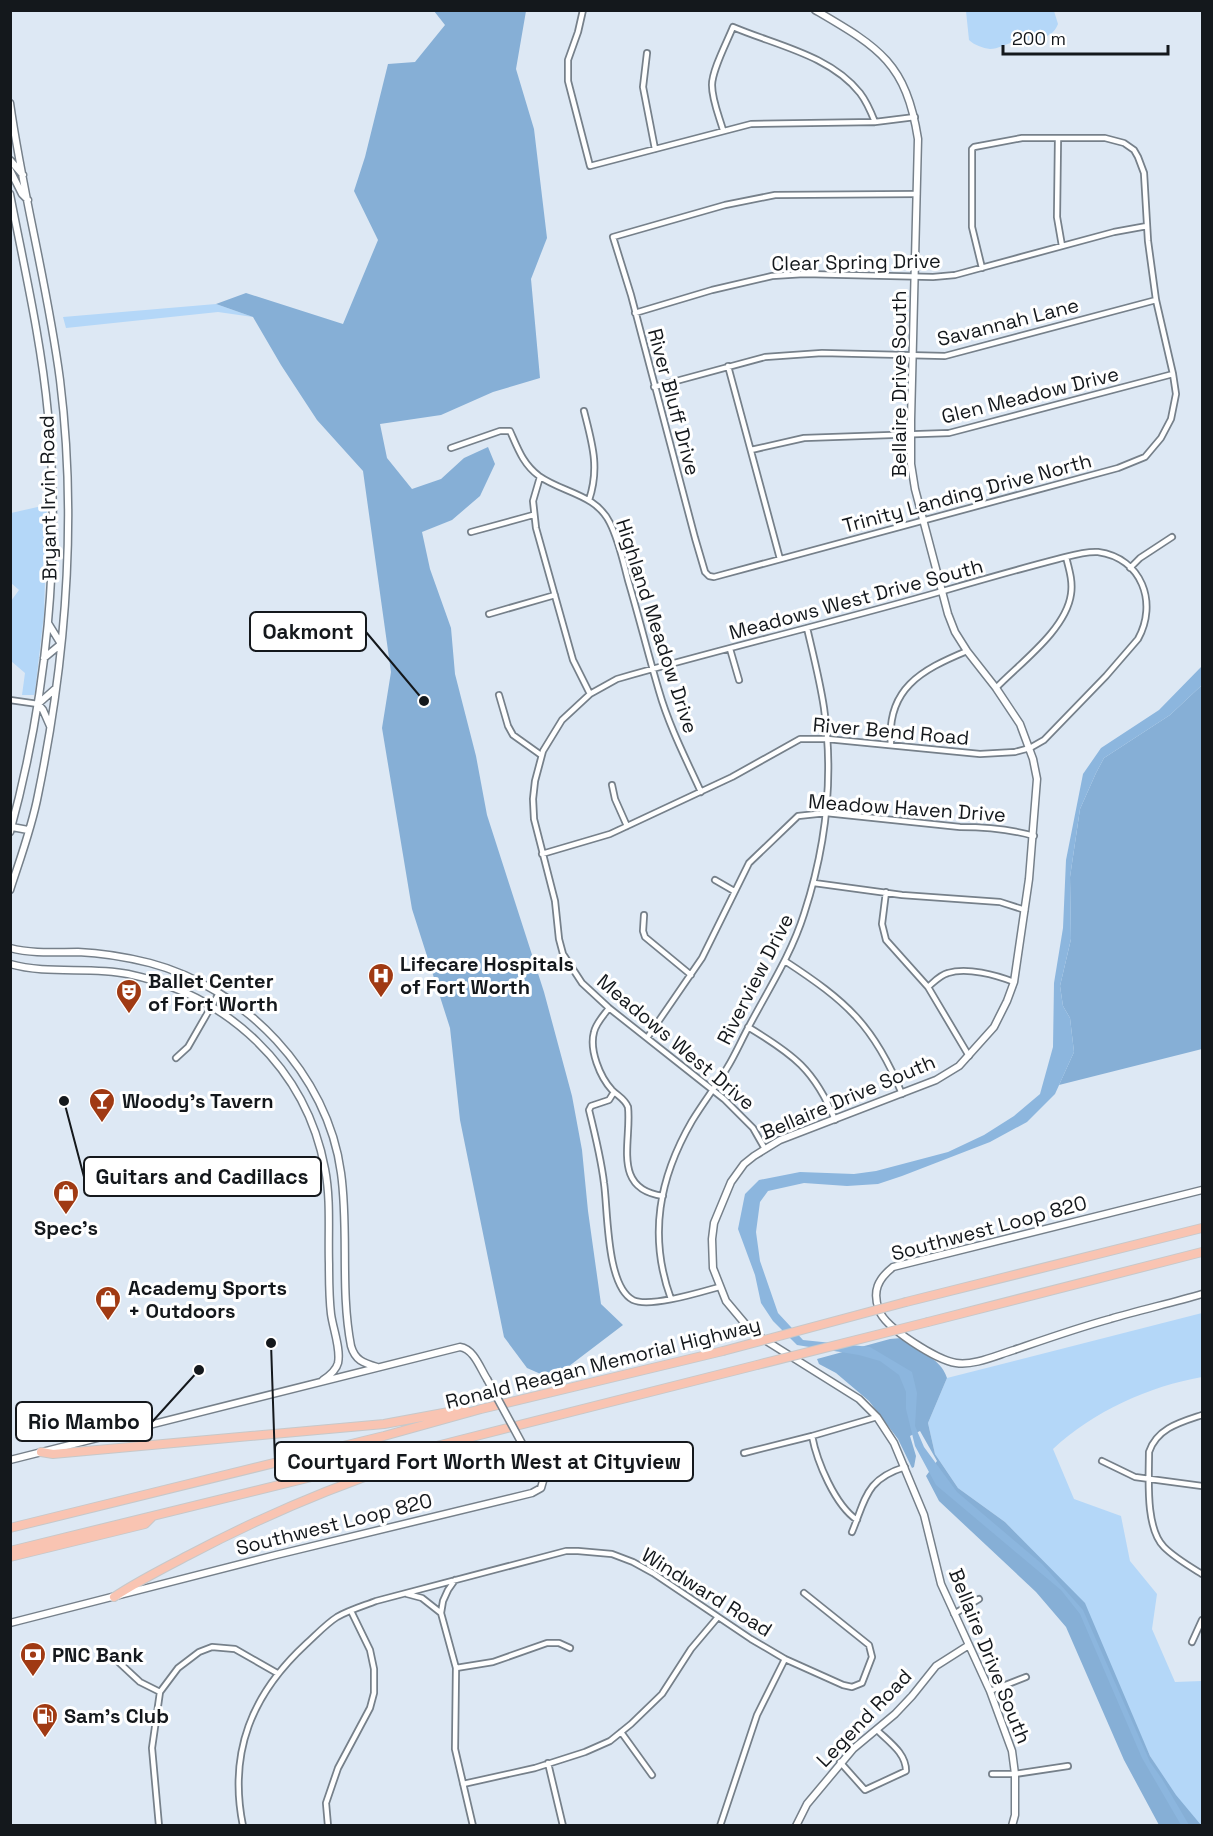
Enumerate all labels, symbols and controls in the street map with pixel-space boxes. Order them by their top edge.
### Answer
scale bar [1003,18,1168,56]
text: 200 m [1012,27,1066,50]
street label: Clear Spring Drive [771,248,941,276]
street label: Bellaire Drive South [886,291,912,477]
street label: Savannah Lane [934,292,1082,352]
street label: River Bluff Drive [642,326,706,478]
street label: Glen Meadow Drive [939,360,1121,430]
street label: Bryant Irvin Road [34,415,62,581]
street label: Trinity Landing Drive North [840,447,1094,539]
street label: Highland Meadow Drive [610,515,704,737]
street label: Meadows West Drive South [726,553,986,645]
callout: Oakmont [250,612,366,651]
text: Oakmont [262,618,354,645]
street label: River Bend Road [812,711,970,751]
street label: Meadow Haven Drive [807,788,1007,828]
street label: Riverview Drive [711,909,799,1049]
place label: Lifecare Hospitals of Fort Worth [400,951,574,1000]
hospital icon: Lifecare Hospitals of Fort Worth [366,961,396,999]
place label: Ballet Center of Fort Worth [148,968,278,1017]
street label: Meadows West Drive [592,968,760,1116]
theatre icon: Ballet Center of Fort Worth [114,977,144,1015]
street label: Bellaire Drive South [757,1049,939,1145]
bar icon: Woody's Tavern [87,1086,117,1124]
place label: Woody's Tavern [122,1088,274,1114]
callout: Guitars and Cadillacs [84,1157,321,1196]
text: Guitars and Cadillacs [95,1163,309,1190]
shop icon: Spec's [51,1178,81,1216]
street label: Southwest Loop 820 [888,1189,1090,1267]
place label: Spec's [34,1215,98,1241]
place label: Academy Sports + Outdoors [128,1275,287,1324]
shop icon: Academy Sports + Outdoors [93,1284,123,1322]
street label: Ronald Reagan Memorial Highway [443,1311,763,1415]
callout: Rio Mambo [16,1402,152,1441]
text: Rio Mambo [28,1408,140,1435]
callout: Courtyard Fort Worth West at Cityview [275,1442,693,1481]
text: Courtyard Fort Worth West at Cityview [287,1448,681,1475]
street label: Southwest Loop 820 [233,1487,435,1561]
street label: Windward Road [637,1541,777,1643]
street label: Bellaire Drive South [943,1565,1037,1747]
bank icon: PNC Bank [18,1640,48,1678]
place label: PNC Bank [52,1642,144,1668]
street label: Legend Road [811,1663,917,1773]
fuel station icon: Sam's Club [30,1701,60,1739]
place label: Sam's Club [64,1703,169,1729]

